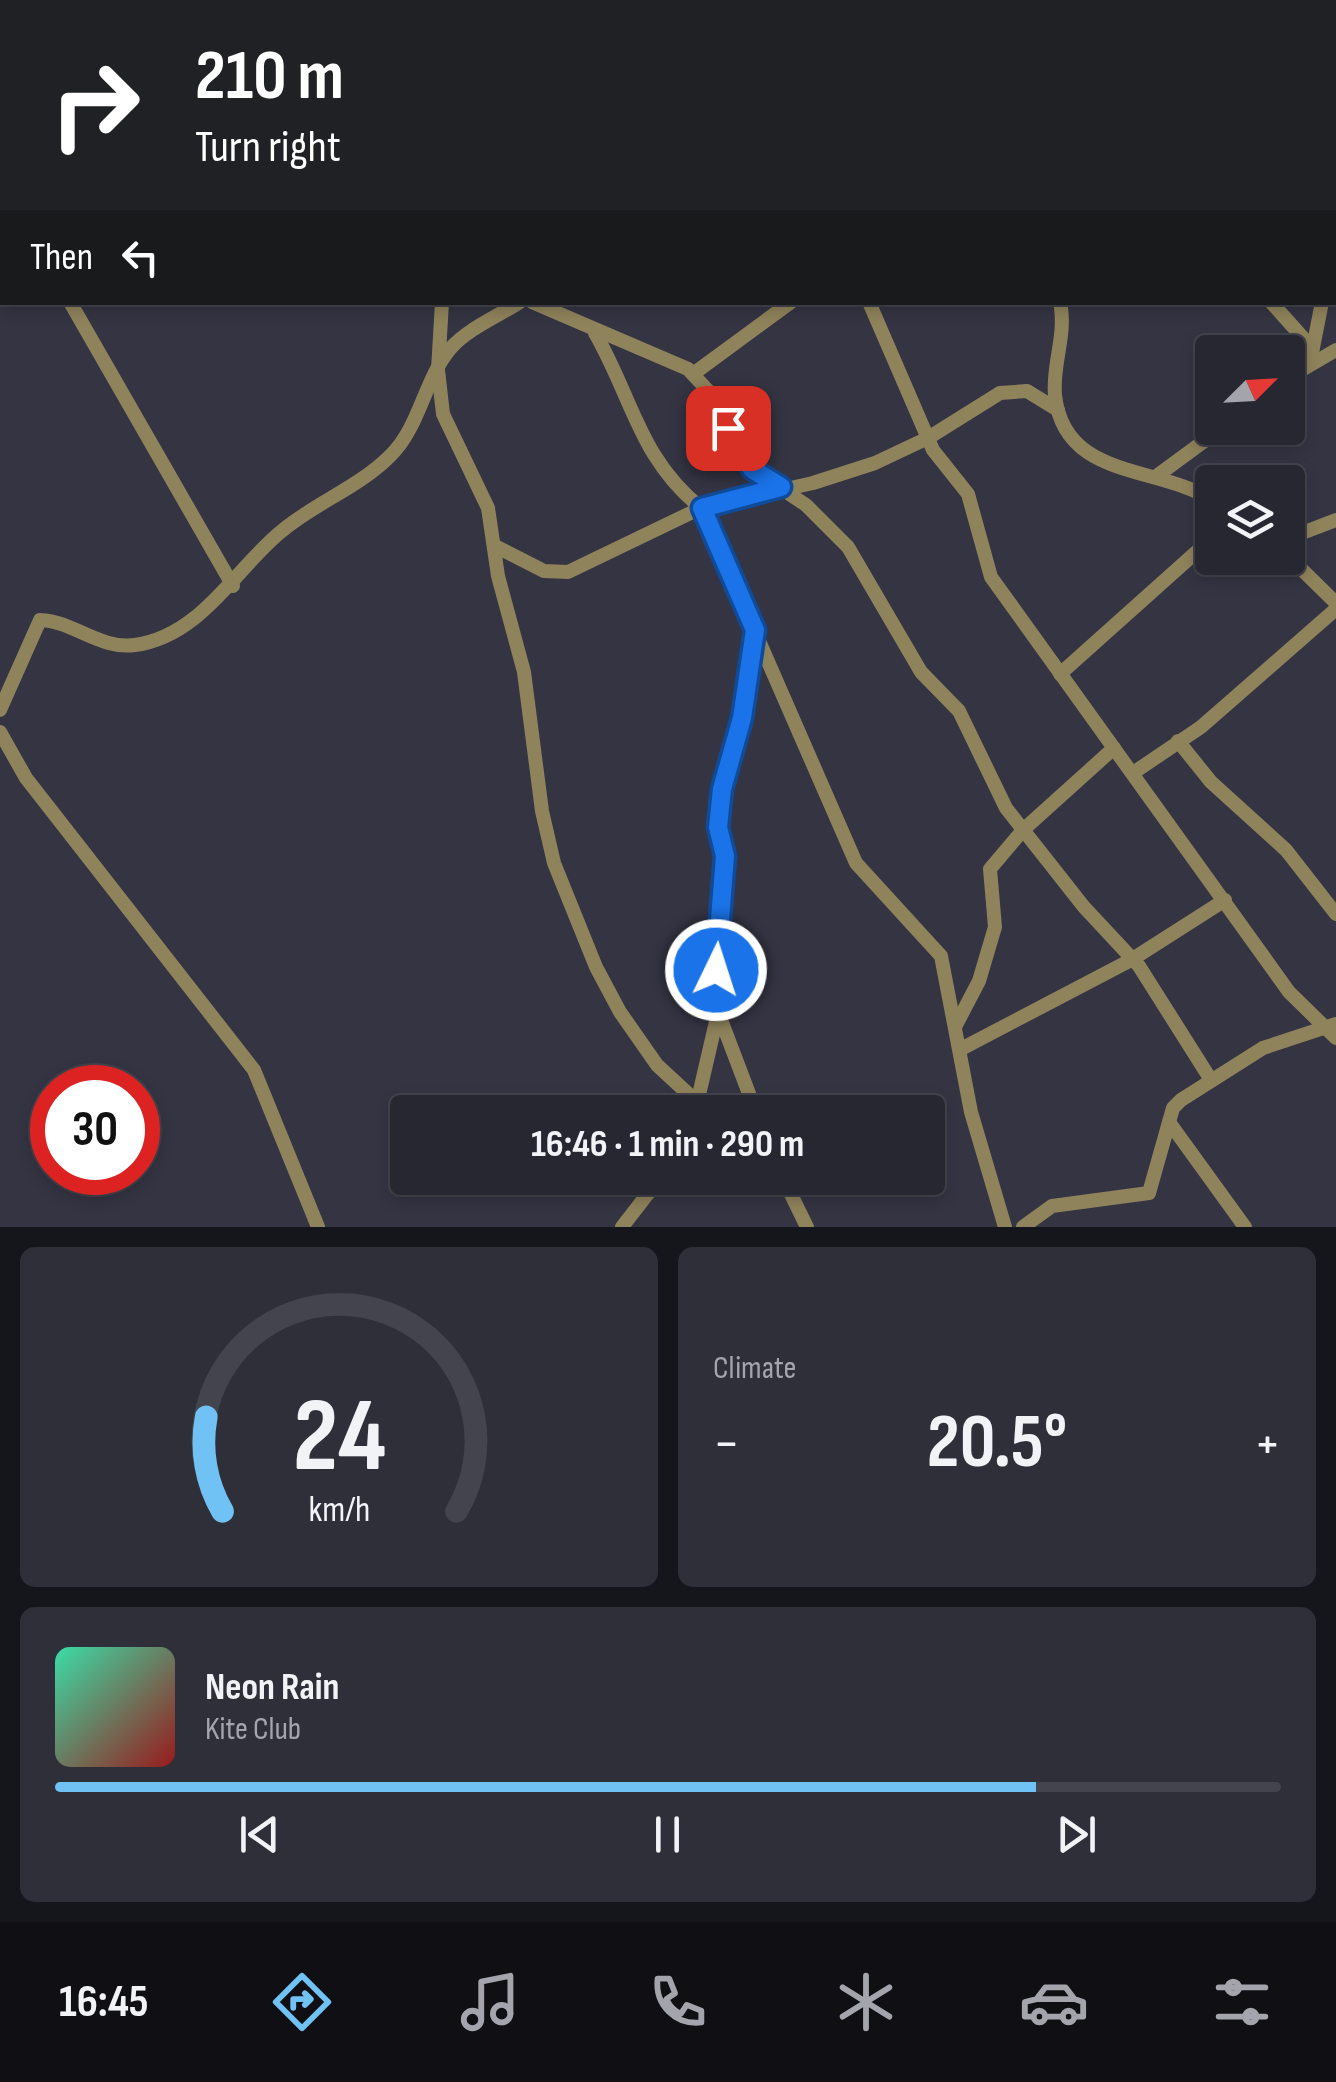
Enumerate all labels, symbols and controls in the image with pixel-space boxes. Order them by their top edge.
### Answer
text: 210 m [195,35,344,119]
icon: right [30,40,160,170]
text: Turn right [195,120,341,175]
icon: left [113,230,168,285]
text: Then [30,235,93,280]
north arrow [1195,335,1305,445]
map controls [1195,335,1305,575]
pin [686,386,771,471]
icon: arrive [701,401,756,456]
button: layers [1195,465,1305,575]
position arrow [664,918,768,1022]
speed limit sign: 30 [30,1065,160,1195]
text: 16:46 · 1 min · 290 m [531,1122,804,1167]
text: Climate [713,1349,796,1388]
text: 24 [292,1375,386,1500]
text: 20.5° [927,1398,1067,1489]
text: − [713,1411,740,1478]
text: + [1254,1411,1281,1478]
text: km/h [308,1489,370,1532]
text: Neon Rain [205,1665,339,1710]
text: Kite Club [205,1710,301,1749]
icon: previous [232,1807,287,1862]
icon: pause [640,1807,695,1862]
icon: next [1049,1807,1104,1862]
icon: directions [267,1967,337,2037]
icon: music [455,1967,525,2037]
icon: phone [643,1967,713,2037]
icon: climate [831,1967,901,2037]
icon: car [1019,1967,1089,2037]
icon: filters [1207,1967,1277,2037]
text: 16:45 [59,1975,149,2030]

